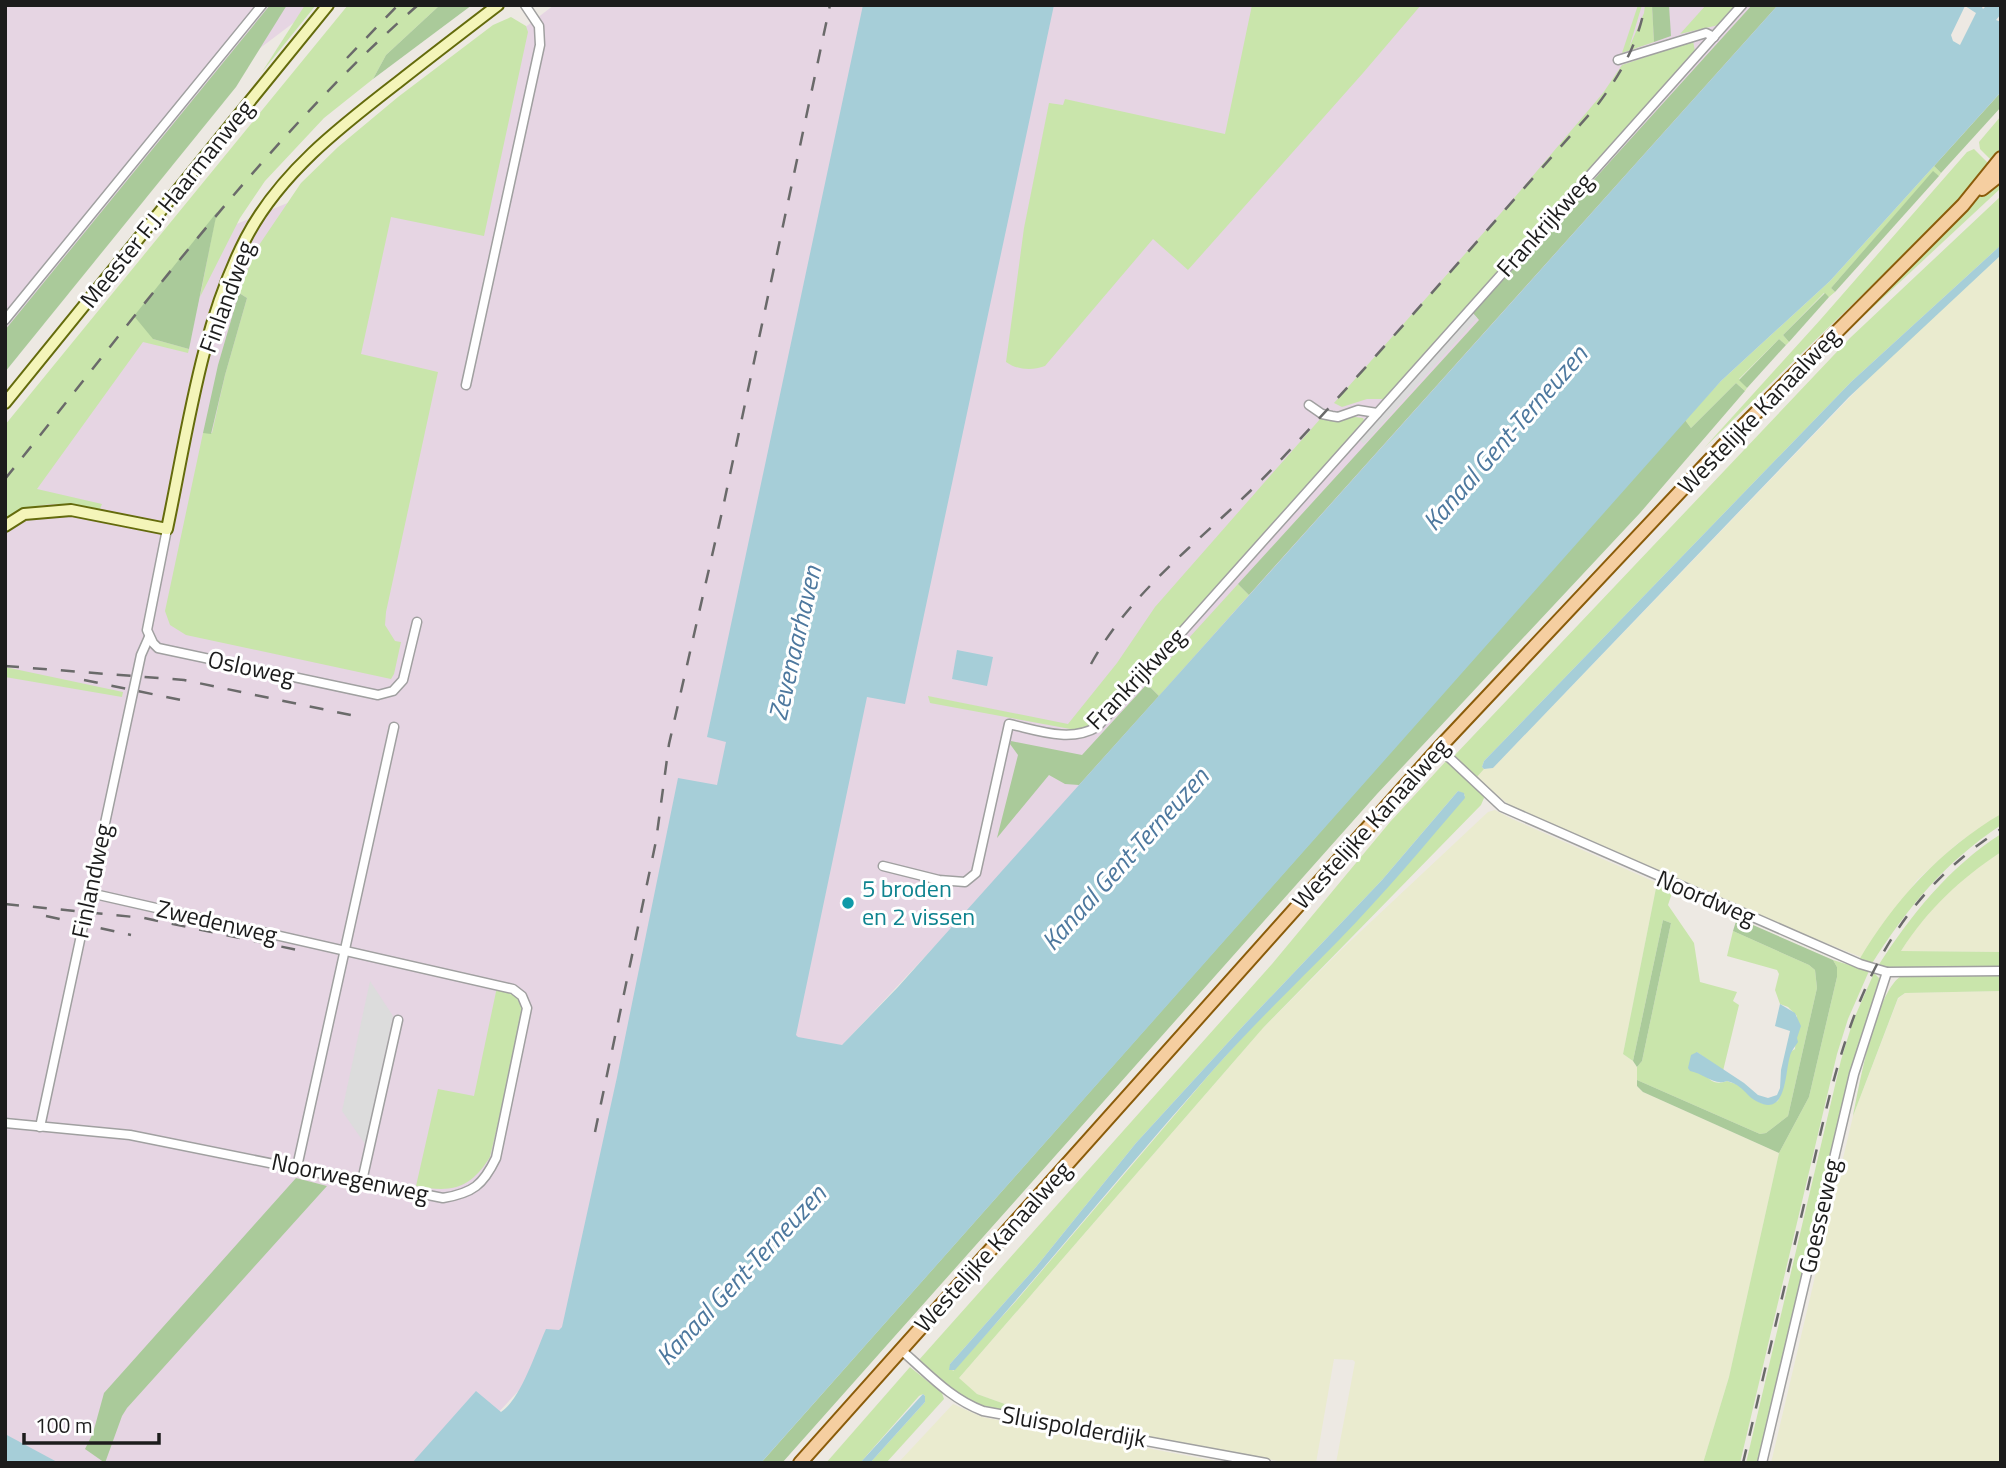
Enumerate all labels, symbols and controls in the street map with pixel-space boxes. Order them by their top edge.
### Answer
street label: Meester F.J. Haarmanweg [71,91,262,315]
street label: Frankrijkweg [1487,164,1601,285]
street label: Finlandweg [189,236,263,358]
street label: Westelijke Kanaalweg [1669,319,1848,502]
water label: Kanaal Gent-Terneuzen [1413,335,1597,539]
water label: Zevenaarhaven [758,561,831,724]
street label: Frankrijkweg [1077,619,1193,737]
street label: Osloweg [205,640,298,694]
street label: Westelijke Kanaalweg [1283,730,1457,917]
water label: Kanaal Gent-Terneuzen [1032,758,1218,959]
street label: Finlandweg [61,820,121,942]
street label: Noordweg [1651,860,1762,934]
place label: 5 broden en 2 vissen [862,870,975,934]
street label: Zwedenweg [153,890,281,952]
marker: 5 broden en 2 vissen [840,895,856,911]
street label: Noorwegenweg [268,1143,432,1211]
street label: Westelijke Kanaalweg [905,1153,1079,1340]
street label: Goesseweg [1788,1155,1850,1277]
water label: Kanaal Gent-Terneuzen [646,1175,836,1374]
street label: Sluispolderdijk [999,1396,1150,1457]
scale bar [24,1402,159,1446]
text: 100 m [35,1409,92,1441]

